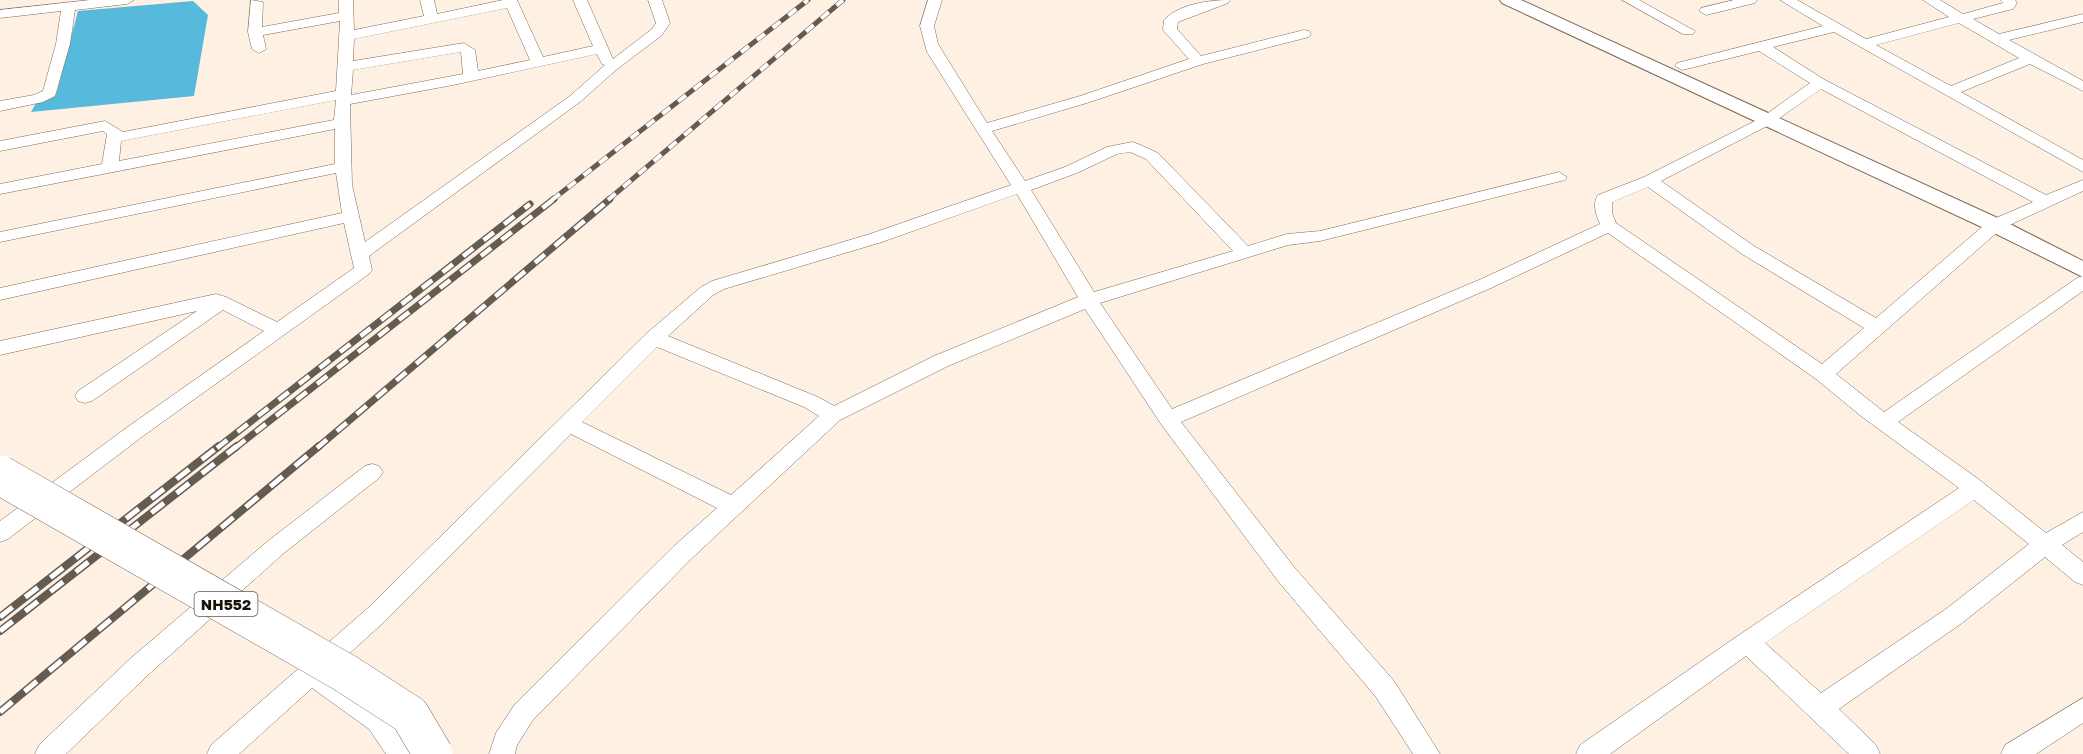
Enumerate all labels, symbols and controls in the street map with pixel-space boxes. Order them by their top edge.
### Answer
road number: NH552 [194,592,258,616]

